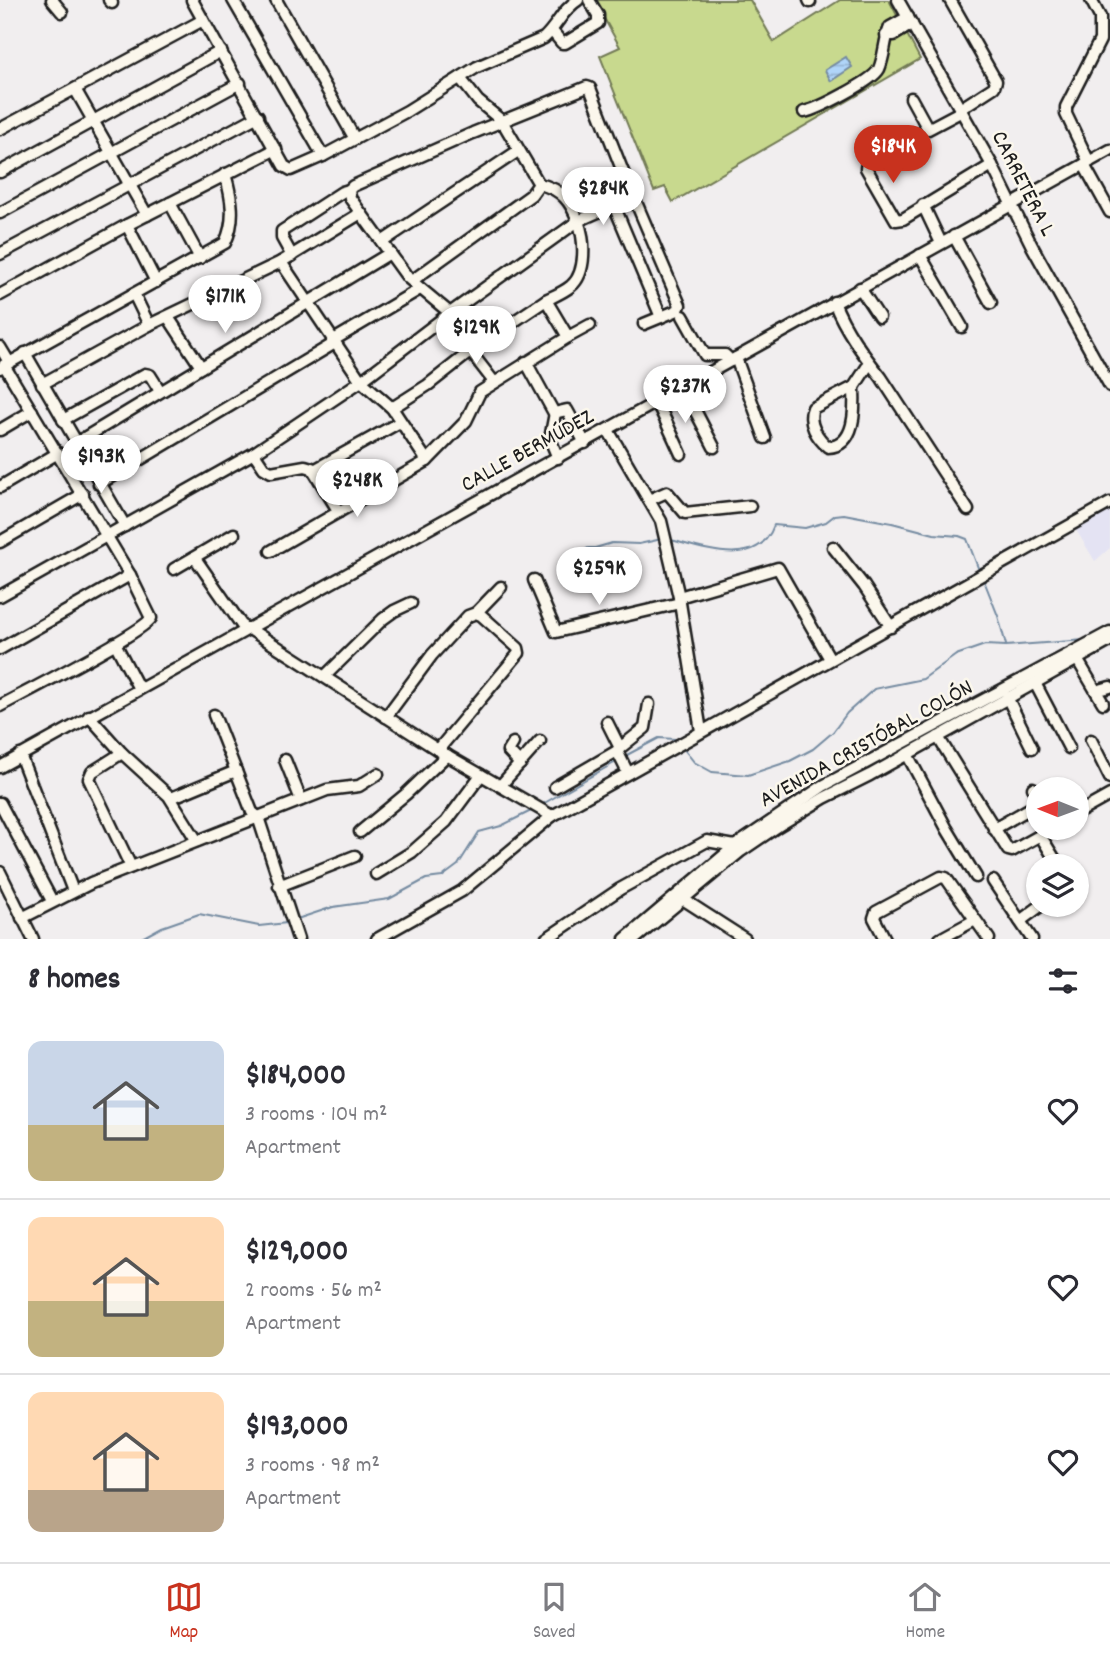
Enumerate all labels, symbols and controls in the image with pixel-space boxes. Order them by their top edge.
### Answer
pin: $184K [844,125,942,185]
street label: CARRETERA L [981,125,1063,243]
text: $184K [870,131,916,164]
pin: $284K [554,168,652,227]
text: $284K [577,173,629,206]
pin: $171K [176,276,274,335]
text: $171K [204,281,246,314]
pin: $129K [427,306,525,366]
text: $129K [452,312,500,345]
pin: $237K [636,366,734,425]
text: $237K [659,371,711,404]
street label: CALLE BERMÚDEZ [456,401,601,502]
pin: $193K [52,435,150,495]
text: $193K [77,441,125,474]
pin: $248K [308,460,406,519]
text: $248K [331,465,383,498]
pin: $259K [550,548,648,607]
text: $259K [572,553,626,586]
street label: AVENIDA CRISTÓBAL COLÓN [754,672,980,818]
north arrow [1026,777,1088,840]
map controls [1026,777,1089,917]
button: layers [1026,854,1089,917]
text: 8 homes [28,960,120,1003]
icon: filters [1044,962,1082,1000]
text: $184,000 [245,1056,346,1099]
icon: home [84,1069,168,1153]
icon: heart [1044,1092,1082,1130]
text: 3 rooms · 104 m² [245,1099,387,1132]
text: Apartment [245,1132,341,1165]
text: $129,000 [245,1232,348,1275]
icon: home [84,1245,168,1329]
icon: heart [1044,1268,1082,1306]
text: 2 rooms · 56 m² [245,1275,382,1308]
text: Apartment [245,1308,341,1341]
text: $193,000 [245,1407,349,1450]
icon: home [84,1420,168,1504]
icon: heart [1044,1443,1082,1481]
text: 3 rooms · 98 m² [245,1450,380,1483]
text: Apartment [245,1483,341,1516]
tab: Map [165,1578,203,1647]
tab: Saved [533,1578,575,1647]
tab: Home [905,1578,945,1647]

